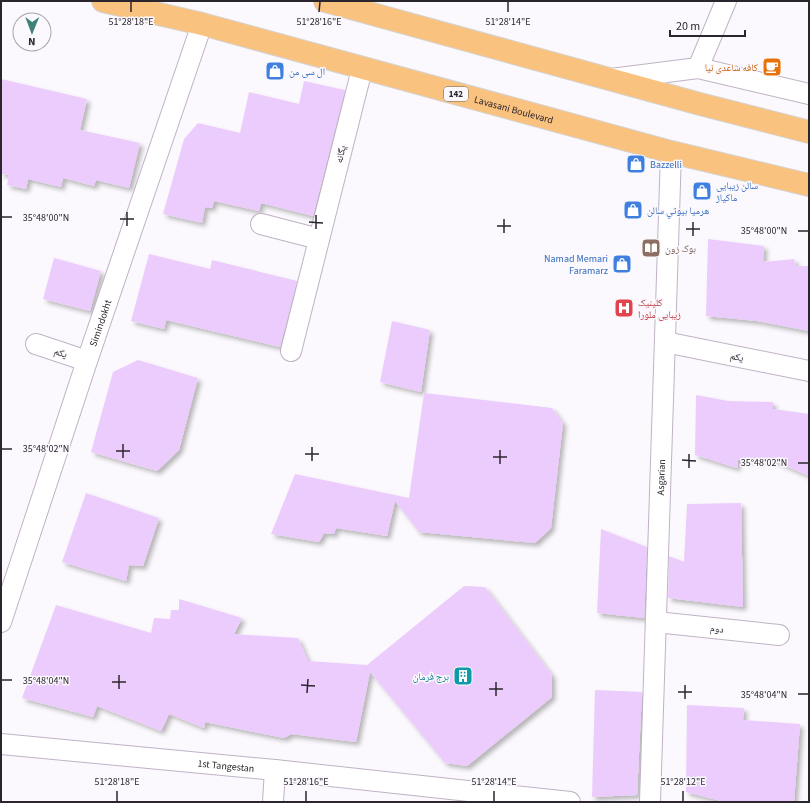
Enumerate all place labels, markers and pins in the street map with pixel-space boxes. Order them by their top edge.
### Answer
cafe icon: کافه ساعدی نیا [761,56,783,78]
shop icon: ال سی من [264,60,286,82]
place label: کافه ساعدی نیا [705,61,758,75]
place label: ال سی من [289,65,325,79]
shop icon: Bazzelli [625,153,647,175]
place label: Bazzelli [650,158,682,172]
place label: سالن زیبایی ماکیاژ [715,179,759,205]
shop icon: سالن زیبایی ماکیاژ [691,180,713,202]
shop icon: هرميا بيوتي سالن [622,199,644,221]
place label: هرميا بيوتي سالن [647,204,709,219]
library icon: بوک زون [640,237,662,259]
place label: بوک زون [665,242,696,256]
place label: Namad Memari Faramarz [544,252,608,278]
shop icon: Namad Memari Faramarz [611,253,633,275]
place label: کلینیک زیبایی ملورا [638,296,681,322]
hospital icon: کلینیک زیبایی ملورا [613,297,635,319]
building icon: برج فرمان [452,665,474,687]
place label: برج فرمان [413,670,449,684]

